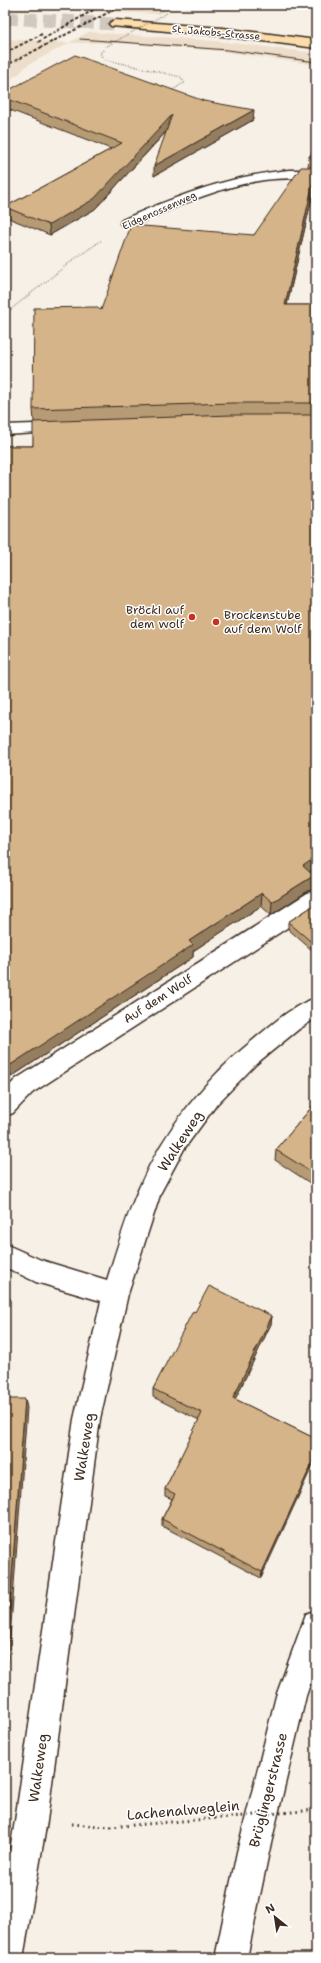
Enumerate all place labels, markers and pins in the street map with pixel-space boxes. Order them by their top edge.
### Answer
place label: Bröcki auf dem wolf [126,602,185,632]
place label: Brockenstube auf dem Wolf [224,607,302,637]
marker: Bröcki auf dem wolf [187,612,197,622]
marker: Brockenstube auf dem Wolf [211,617,221,627]

